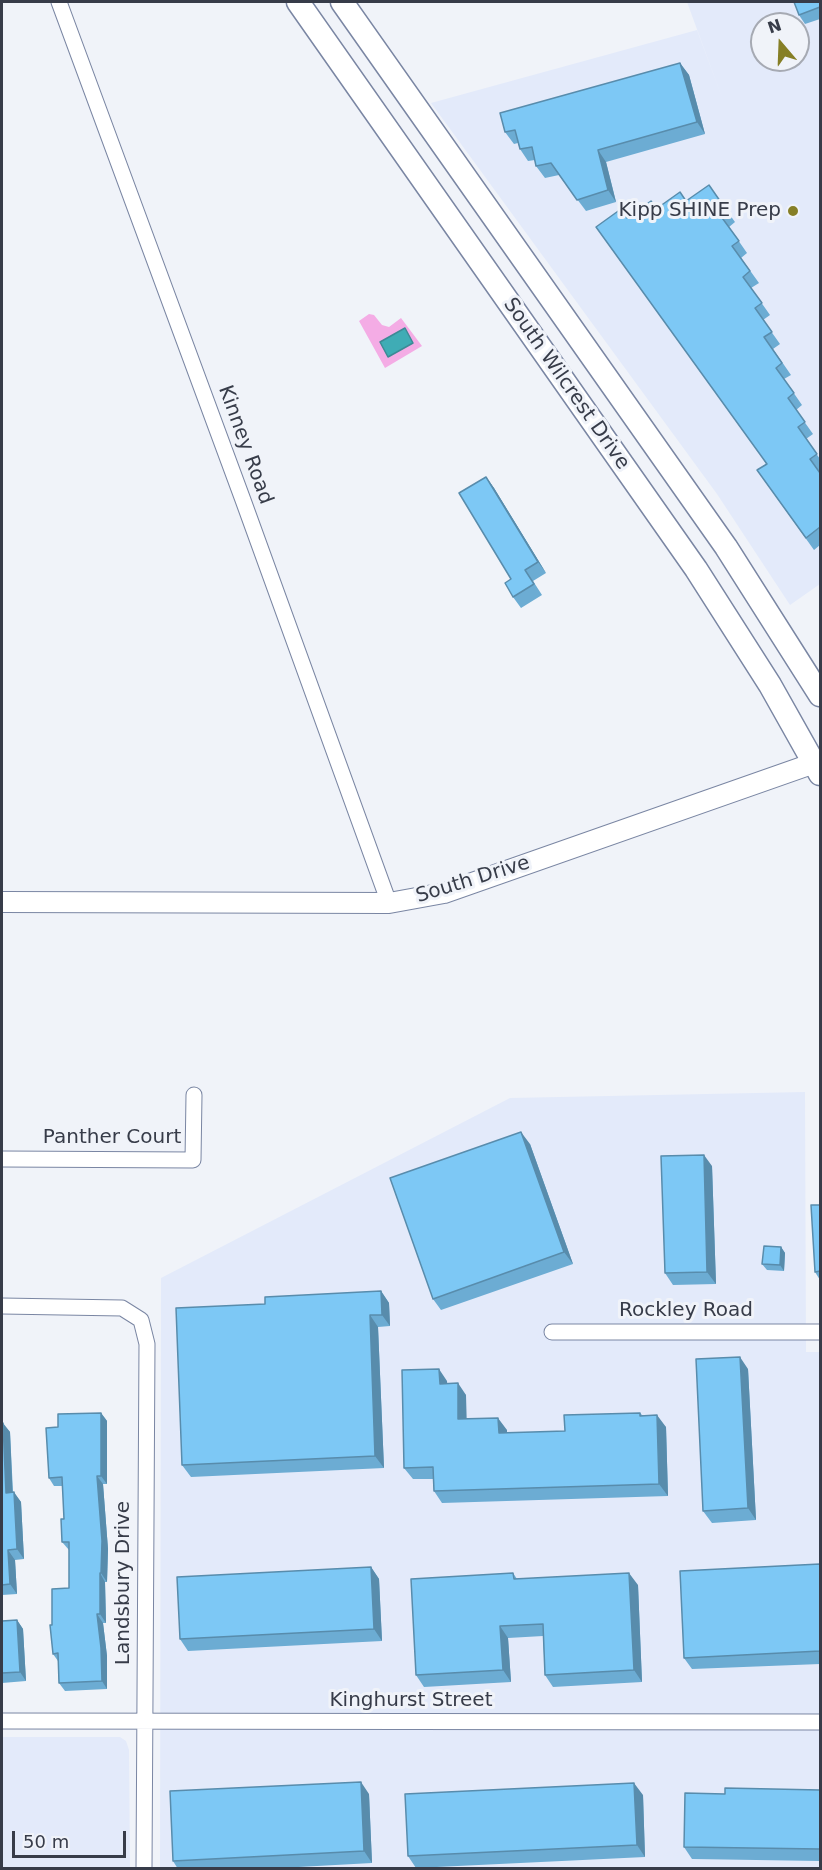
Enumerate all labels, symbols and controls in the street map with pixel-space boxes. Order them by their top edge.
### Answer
north arrow [750,12,810,72]
text: N [765,15,784,38]
place label: Kipp SHINE Prep [618,199,781,223]
marker: Kipp SHINE Prep [786,204,800,218]
street label: South Wilcrest Drive [498,294,634,474]
street label: Kinney Road [212,382,278,508]
street label: South Drive [413,851,533,909]
street label: Panther Court [43,1126,181,1150]
street label: Rockley Road [619,1299,753,1323]
street label: Landsbury Drive [112,1501,136,1665]
street label: Kinghurst Street [329,1689,493,1713]
scale bar [15,1819,129,1857]
text: 50 m [23,1831,69,1852]

